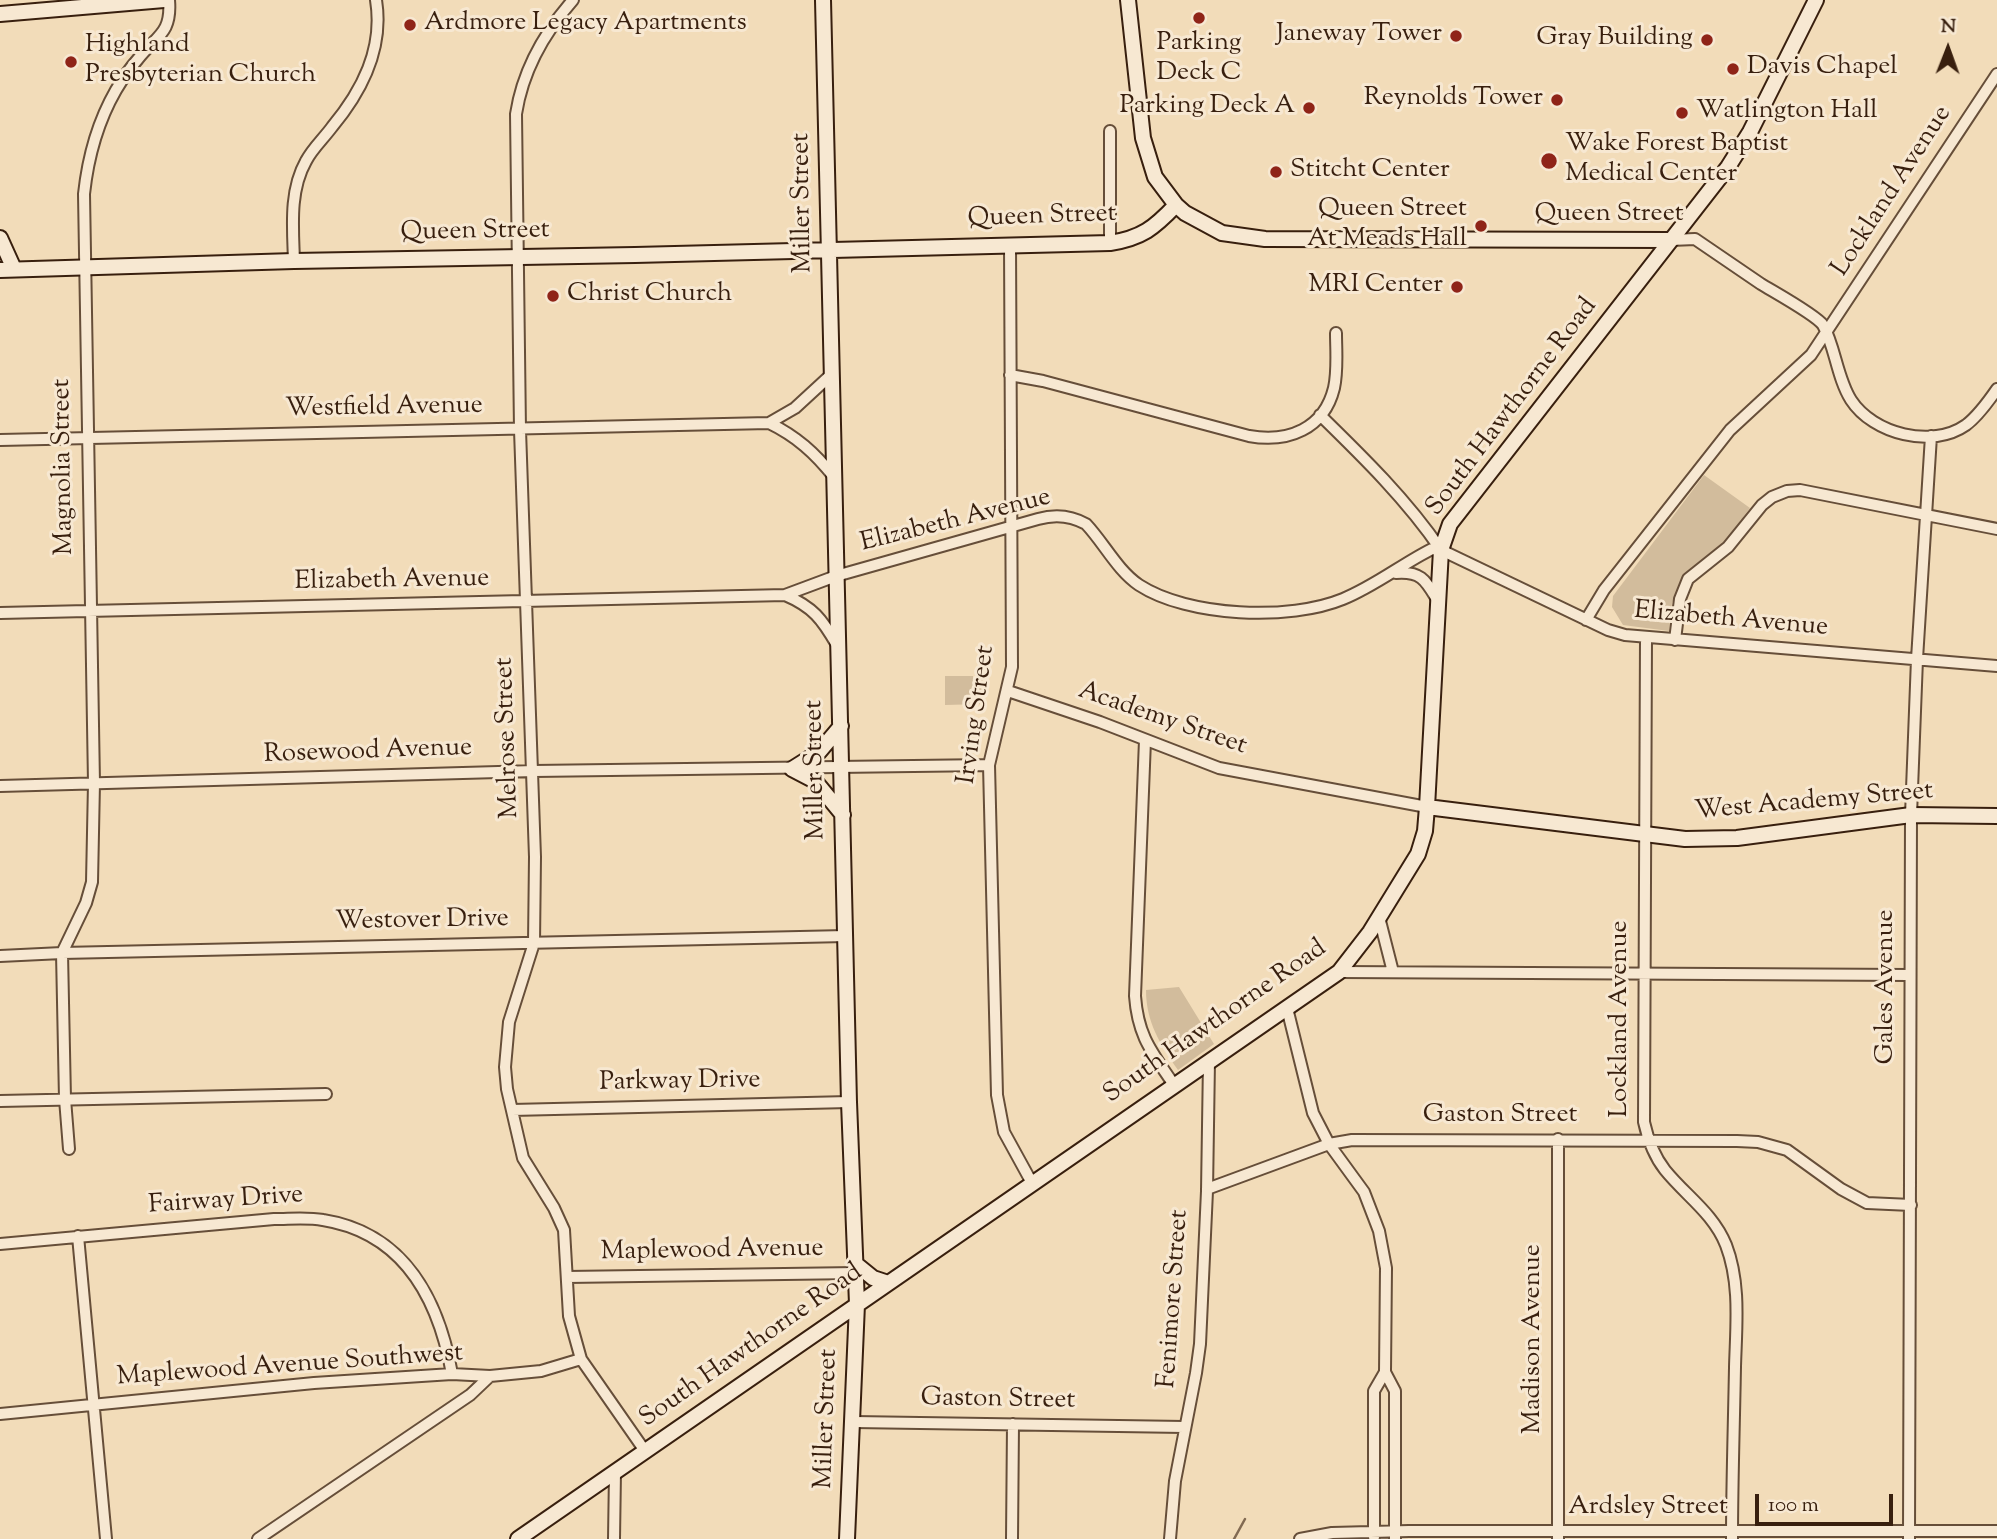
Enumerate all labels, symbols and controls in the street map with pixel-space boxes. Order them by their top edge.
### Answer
place label: Ardmore Legacy Apartments [424,9,747,41]
marker: Parking Deck C [1191,10,1207,26]
north arrow [1913,14,1983,84]
text: N [1941,14,1956,41]
marker: Ardmore Legacy Apartments [402,17,418,33]
place label: Janeway Tower [1276,20,1442,52]
place label: Gray Building [1536,24,1693,56]
marker: Janeway Tower [1448,28,1464,44]
place label: Parking Deck C [1156,29,1242,90]
place label: Highland Presbyterian Church [85,31,316,92]
marker: Gray Building [1699,32,1715,48]
place label: Davis Chapel [1747,53,1898,85]
marker: Highland Presbyterian Church [63,54,79,70]
marker: Davis Chapel [1725,61,1741,77]
place label: Reynolds Tower [1364,84,1543,116]
place label: Parking Deck A [1119,92,1295,124]
marker: Reynolds Tower [1549,92,1565,108]
place label: Watlington Hall [1696,97,1877,129]
marker: Parking Deck A [1301,100,1317,116]
street label: Lockland Avenue [1826,101,1960,283]
marker: Watlington Hall [1674,105,1690,121]
place label: Wake Forest Baptist Medical Center [1565,130,1788,192]
street label: Miller Street [787,133,821,273]
marker: Wake Forest Baptist Medical Center [1539,151,1559,171]
place label: Stitcht Center [1290,156,1450,188]
marker: Stitcht Center [1268,164,1284,180]
place label: Queen Street At Meads Hall [1307,195,1467,256]
street label: Queen Street [967,200,1117,236]
street label: Queen Street [1534,200,1684,232]
street label: Queen Street [400,216,550,250]
marker: Queen Street At Meads Hall [1473,218,1489,234]
place label: MRI Center [1308,271,1443,303]
marker: MRI Center [1449,279,1465,295]
place label: Christ Church [567,280,732,312]
marker: Christ Church [545,288,561,304]
street label: South Hawthorne Road [1421,293,1605,523]
street label: Magnolia Street [48,378,82,556]
street label: Westfield Avenue [285,392,483,426]
street label: Elizabeth Avenue [858,483,1054,561]
street label: Elizabeth Avenue [294,565,490,599]
street label: Elizabeth Avenue [1633,597,1829,645]
street label: Irving Street [953,644,1003,786]
street label: Melrose Street [491,657,527,819]
street label: Academy Street [1074,677,1250,763]
street label: Miller Street [800,700,834,840]
street label: Rosewood Avenue [263,734,473,772]
street label: West Academy Street [1693,777,1935,829]
street label: Westover Drive [335,905,509,939]
street label: Gales Avenue [1872,910,1904,1064]
street label: Lockland Avenue [1606,920,1638,1118]
street label: South Hawthorne Road [1098,934,1334,1112]
street label: Parkway Drive [599,1066,761,1100]
street label: Gaston Street [1423,1101,1577,1133]
street label: Fairway Drive [148,1181,304,1223]
street label: Fenimore Street [1153,1209,1197,1389]
street label: Maplewood Avenue [600,1234,824,1270]
street label: Madison Avenue [1519,1244,1551,1434]
street label: South Hawthorne Road [634,1258,870,1436]
street label: Maplewood Avenue Southwest [116,1339,464,1395]
street label: Miller Street [810,1348,846,1490]
street label: Gaston Street [920,1384,1076,1418]
scale bar [1759,1480,1897,1524]
text: 100 m [1768,1491,1819,1521]
street label: Ardsley Street [1568,1493,1728,1525]

